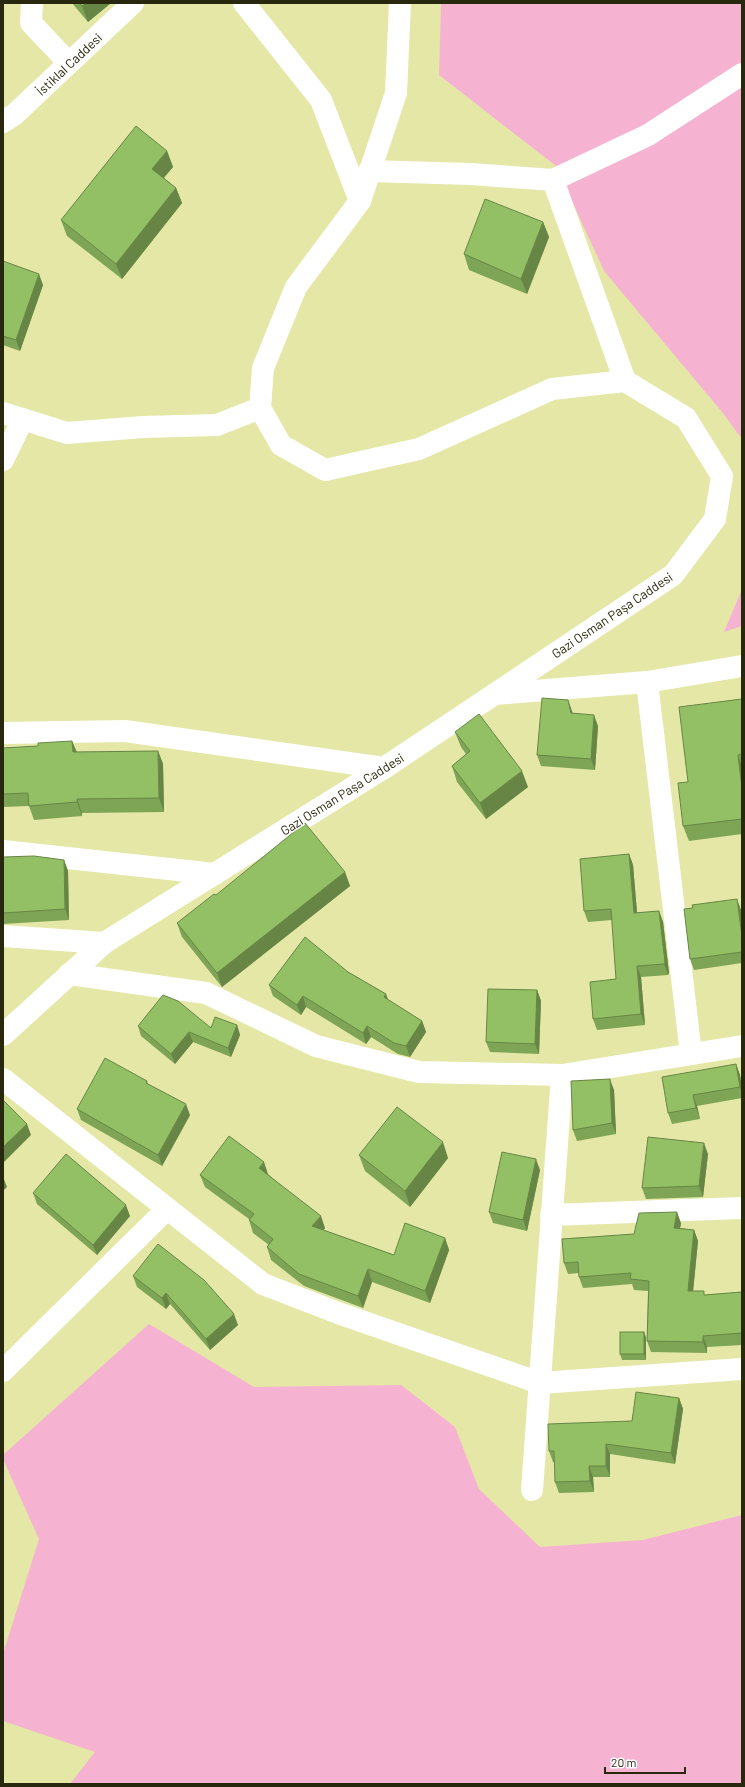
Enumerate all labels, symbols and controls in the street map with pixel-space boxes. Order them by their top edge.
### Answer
street label: İstiklal Caddesi [33,29,105,99]
street label: Gazi Osman Paşa Caddesi [548,569,676,661]
street label: Gazi Osman Paşa Caddesi [277,749,407,839]
scale bar [605,1749,685,1775]
text: 20 m [611,1755,637,1769]

